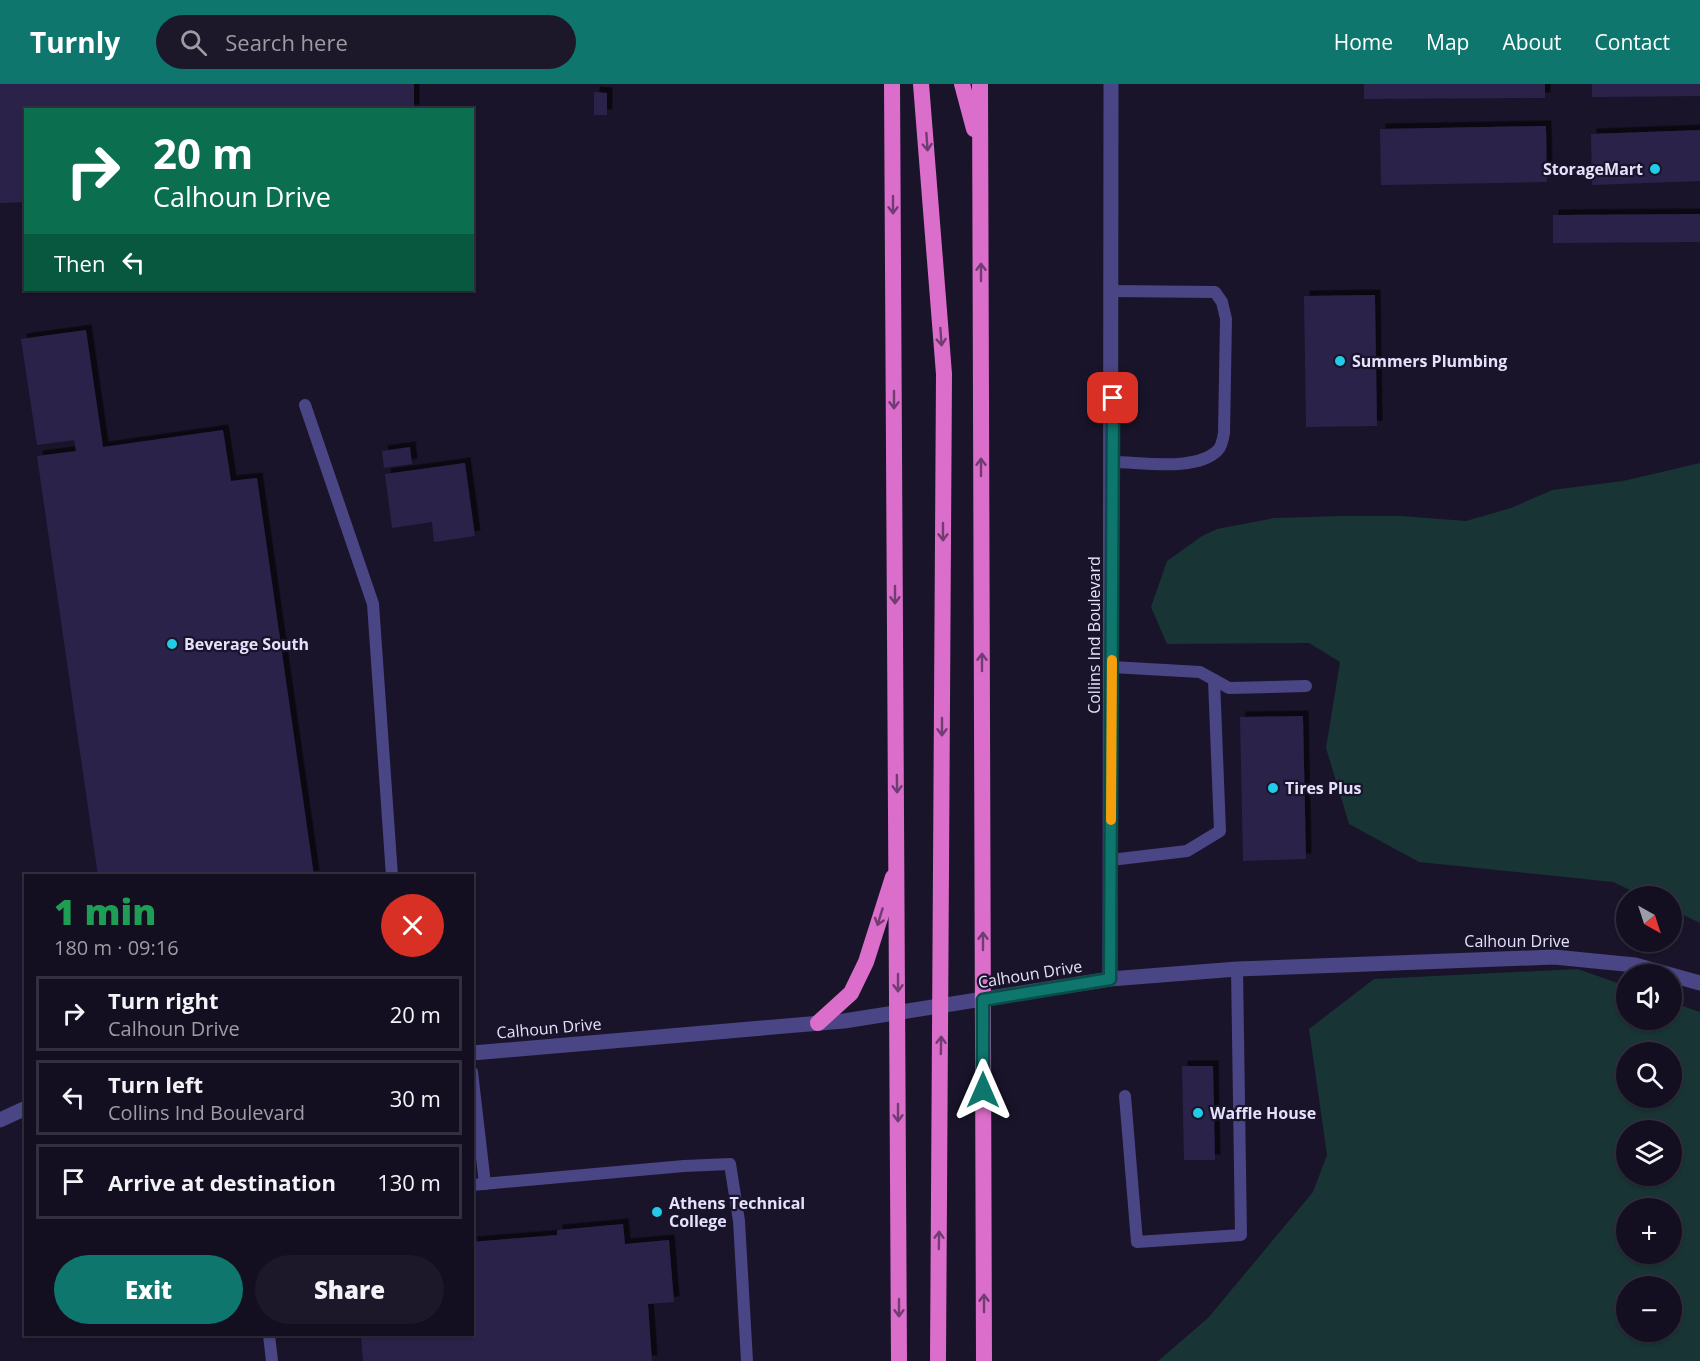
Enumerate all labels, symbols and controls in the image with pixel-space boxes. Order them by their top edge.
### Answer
search box [156,15,576,69]
text: Turnly [30,23,120,61]
icon: search [177,26,210,59]
text: Search here [225,27,348,57]
text: Home [1334,28,1393,56]
text: Map [1426,28,1469,56]
text: About [1502,28,1562,56]
text: Contact [1595,28,1670,56]
text: 20 m [153,124,253,181]
icon: right [54,132,132,210]
one-way arrow [921,132,932,152]
place label: StorageMart [1543,158,1643,180]
marker: StorageMart [1648,162,1662,176]
text: Calhoun Drive [153,178,331,215]
one-way arrow [887,195,899,215]
icon: left [117,246,150,279]
text: Then [54,248,105,278]
one-way arrow [975,263,987,283]
one-way arrow [936,326,947,346]
place label: Summers Plumbing [1352,350,1507,372]
marker: Summers Plumbing [1333,354,1347,368]
pin [1087,372,1138,423]
icon: arrive [1096,381,1129,414]
one-way arrow [888,390,900,410]
one-way arrow [975,458,987,478]
one-way arrow [937,521,949,541]
street label: Collins Ind Boulevard [1083,556,1105,714]
one-way arrow [889,585,901,605]
place label: Beverage South [184,633,309,655]
marker: Beverage South [165,637,179,651]
one-way arrow [976,653,988,673]
one-way arrow [936,716,948,736]
one-way arrow [891,773,902,793]
place label: Tires Plus [1285,777,1361,799]
marker: Tires Plus [1266,781,1280,795]
north arrow [1616,886,1682,952]
map controls [1616,886,1682,1342]
text: 1 min [54,887,156,936]
button: close [381,894,444,957]
one-way arrow [874,907,885,926]
street label: Calhoun Drive [1464,930,1570,952]
one-way arrow [977,932,989,952]
text: 180 m · 09:16 [54,934,179,961]
street label: Calhoun Drive [976,955,1084,993]
button: sound [1616,964,1682,1030]
one-way arrow [892,973,904,993]
text: Turn right [108,985,219,1015]
icon: right [57,997,90,1030]
text: 20 m [390,999,441,1029]
street label: Calhoun Drive [496,1012,602,1044]
text: Calhoun Drive [108,1015,240,1042]
one-way arrow [935,1035,947,1055]
button: search [1616,1042,1682,1108]
position arrow [951,1058,1015,1122]
text: Turn left [108,1069,203,1099]
icon: left [57,1081,90,1114]
text: 30 m [390,1083,441,1113]
text: Collins Ind Boulevard [108,1099,305,1126]
place label: Waffle House [1210,1102,1316,1124]
one-way arrow [892,1103,904,1123]
marker: Waffle House [1191,1106,1205,1120]
button: layers [1616,1120,1682,1186]
icon: arrive [57,1165,90,1198]
text: Arrive at destination [108,1167,336,1197]
text: 130 m [377,1167,441,1197]
place label: Athens Technical College [669,1192,805,1232]
button: + [1616,1198,1682,1264]
marker: Athens Technical College [650,1205,664,1219]
one-way arrow [933,1230,945,1250]
button: Exit [54,1255,243,1324]
button: Share [255,1255,444,1324]
button: − [1616,1276,1682,1342]
one-way arrow [978,1293,990,1313]
one-way arrow [893,1298,905,1318]

